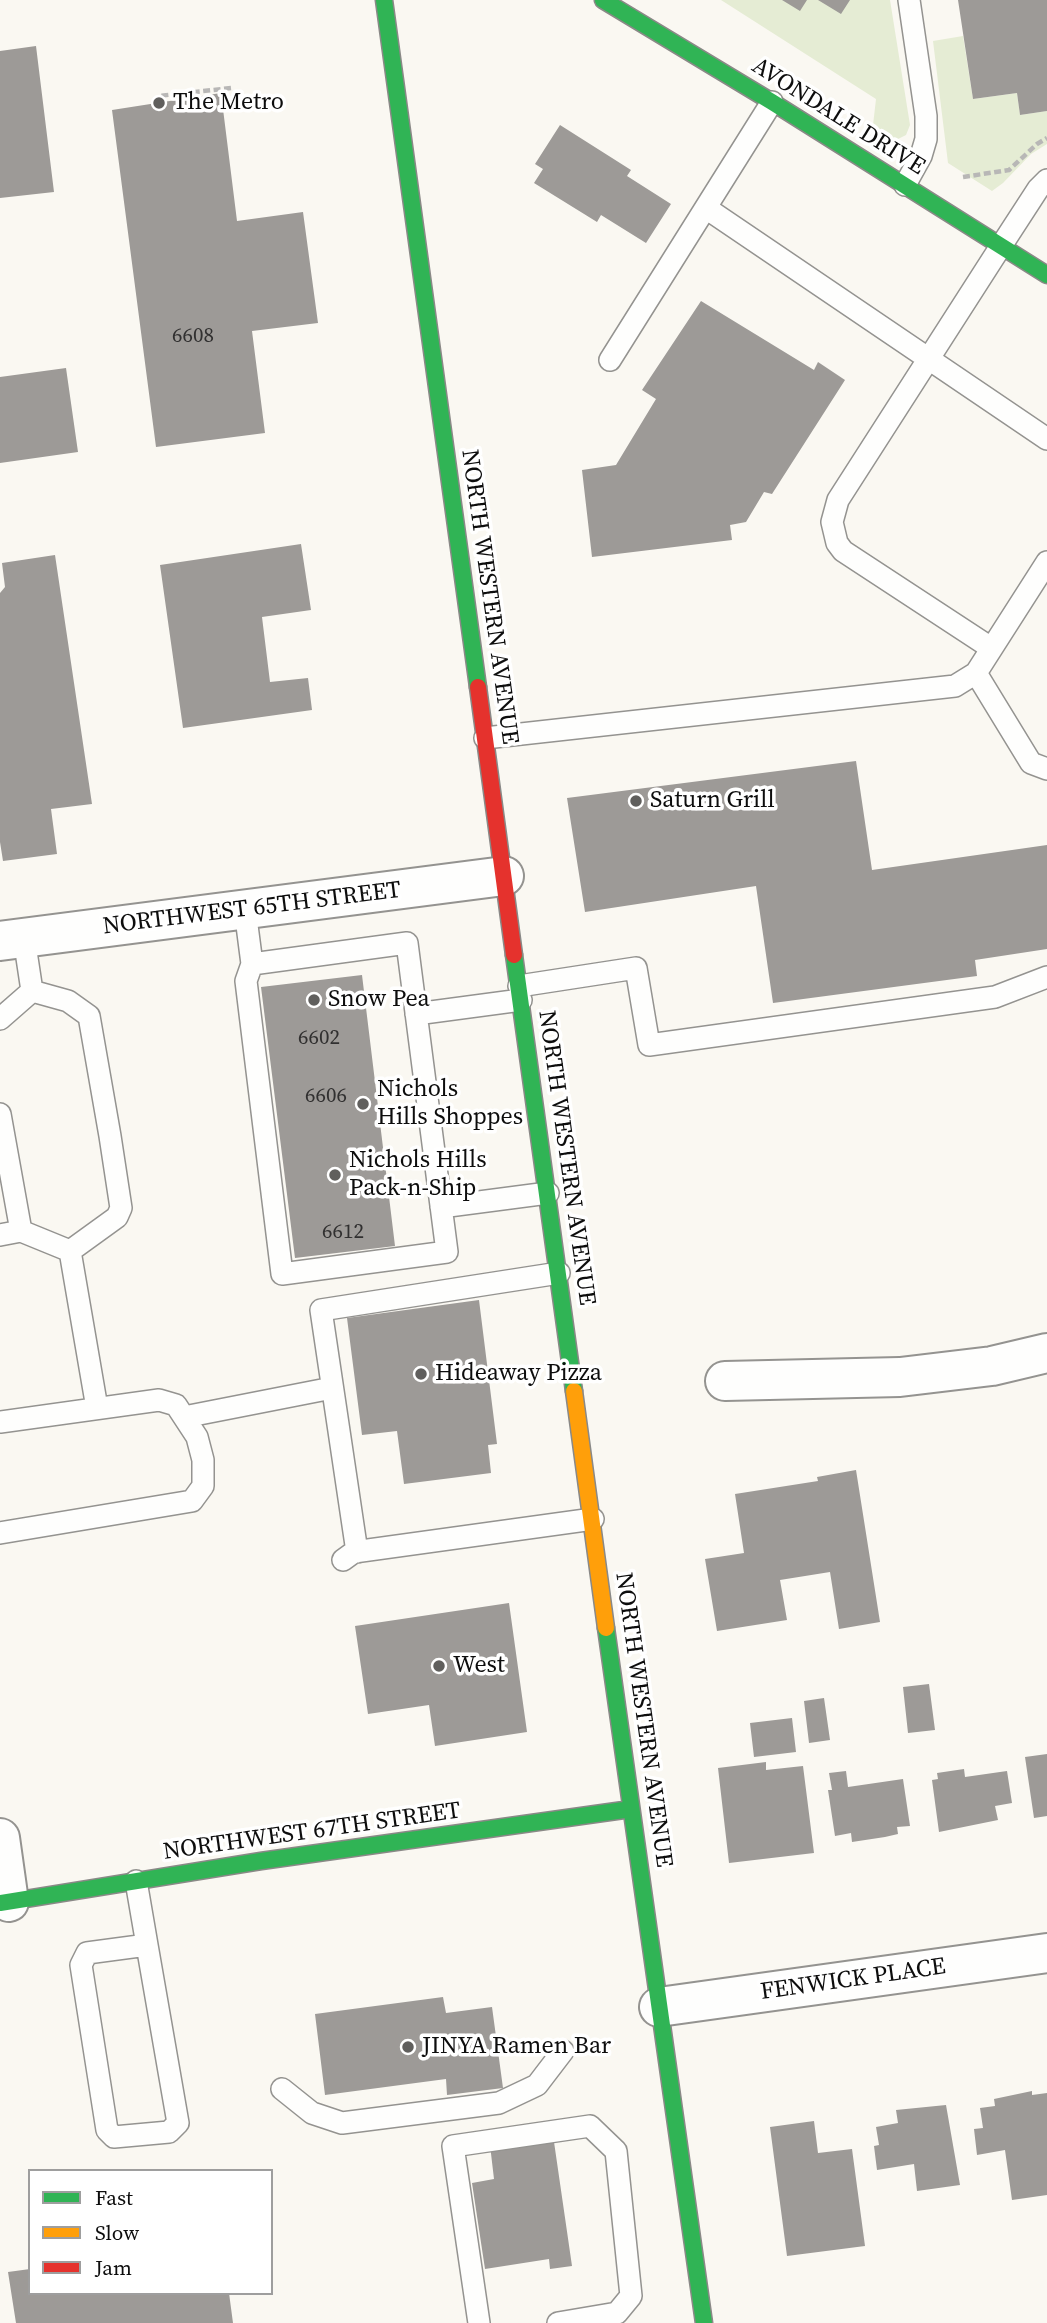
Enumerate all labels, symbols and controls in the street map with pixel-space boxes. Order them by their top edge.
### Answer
street label: AVONDALE DRIVE [746,52,930,182]
place label: The Metro [173,89,284,117]
marker: The Metro [151,95,167,111]
house number: 6608 [172,324,214,350]
street label: NORTH WESTERN AVENUE [454,448,524,746]
place label: Saturn Grill [650,787,775,815]
marker: Saturn Grill [628,793,644,809]
street label: NORTHWEST 65TH STREET [101,876,403,942]
place label: Snow Pea [328,986,430,1014]
marker: Snow Pea [306,992,322,1008]
street label: NORTH WESTERN AVENUE [531,1009,601,1307]
house number: 6602 [298,1026,340,1052]
place label: Nichols Hills Shoppes [377,1076,523,1132]
house number: 6606 [305,1084,347,1110]
marker: Nichols Hills Shoppes [355,1096,371,1112]
place label: Nichols Hills Pack-n-Ship [349,1147,487,1203]
marker: Nichols Hills Pack-n-Ship [327,1167,343,1183]
house number: 6612 [322,1220,364,1246]
place label: Hideaway Pizza [435,1360,602,1388]
marker: Hideaway Pizza [413,1366,429,1382]
street label: NORTH WESTERN AVENUE [608,1571,678,1869]
place label: West [453,1652,505,1680]
marker: West [431,1658,447,1674]
street label: NORTHWEST 67TH STREET [161,1797,463,1867]
street label: FENWICK PLACE [759,1953,947,2007]
place label: JINYA Ramen Bar [422,2033,611,2061]
marker: JINYA Ramen Bar [400,2039,416,2055]
legend [28,2169,273,2295]
text: Fast [95,2183,133,2212]
text: Slow [95,2218,139,2247]
text: Jam [95,2253,132,2282]

